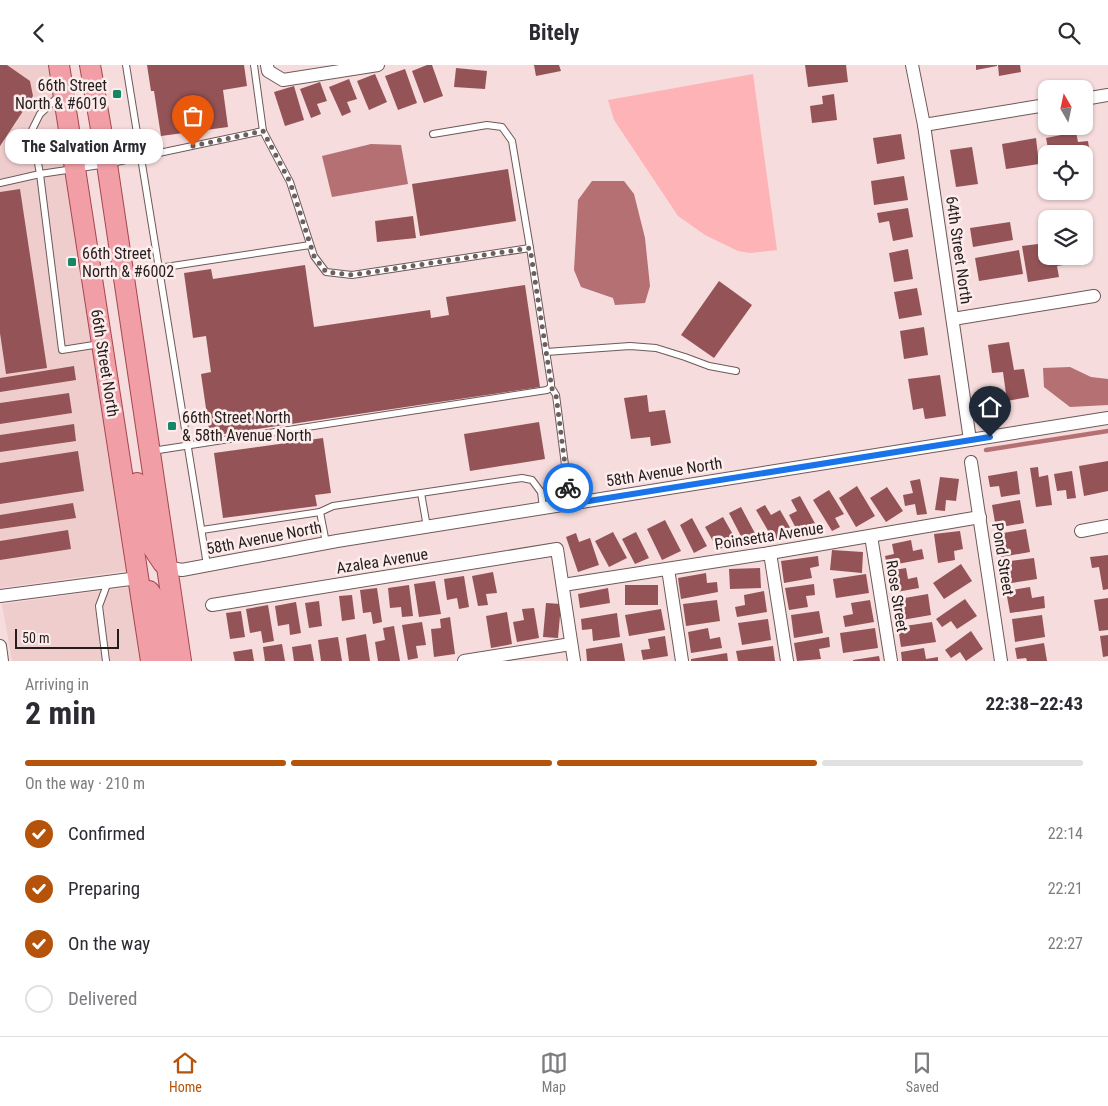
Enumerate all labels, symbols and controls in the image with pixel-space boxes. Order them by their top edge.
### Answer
icon: back [25,19,53,47]
icon: search [1055,19,1083,47]
text: Bitely [529,20,579,45]
place label: 66th Street North & #6019 [15,76,107,113]
north arrow [1038,80,1092,135]
map controls [1038,80,1093,265]
marker: 66th Street North & #6019 [111,88,123,100]
pin [172,95,214,146]
icon: bag [179,102,207,130]
callout: The Salvation Army [6,129,163,163]
text: The Salvation Army [21,137,147,156]
button: locate [1038,145,1093,200]
street label: 64th Street North [942,195,976,305]
button: layers [1038,210,1093,265]
place label: 66th Street North & #6002 [82,244,174,281]
marker: 66th Street North & #6002 [66,256,78,268]
street label: 66th Street North [87,308,123,418]
pin [969,386,1011,437]
icon: home [976,393,1004,421]
place label: 66th Street North & 58th Avenue North [182,408,312,445]
marker: 66th Street North & 58th Avenue North [166,420,178,432]
street label: 58th Avenue North [605,453,723,491]
courier [543,463,593,513]
icon: bike [554,474,582,502]
street label: 58th Avenue North [205,517,323,559]
street label: Poinsetta Avenue [713,518,825,554]
street label: Pond Street [988,521,1018,597]
street label: Azalea Avenue [335,544,429,578]
street label: Rose Street [882,559,912,634]
scale bar [15,626,119,649]
text: 50 m [22,630,50,646]
text: Arriving in [25,675,89,694]
text: 22:38–22:43 [985,692,1083,715]
text: 2 min [25,694,96,732]
text: On the way · 210 m [25,774,145,793]
icon: check [25,820,53,848]
text: Confirmed [68,822,145,845]
text: 22:14 [1048,824,1083,843]
icon: check [25,875,53,903]
text: Preparing [68,877,140,900]
text: 22:21 [1048,879,1083,898]
icon: check [25,930,53,958]
text: On the way [68,932,150,955]
text: 22:27 [1048,934,1083,953]
text: Delivered [68,987,137,1010]
tab: Home [169,1049,202,1095]
tab: Map [540,1049,568,1095]
tab: Saved [906,1049,939,1095]

